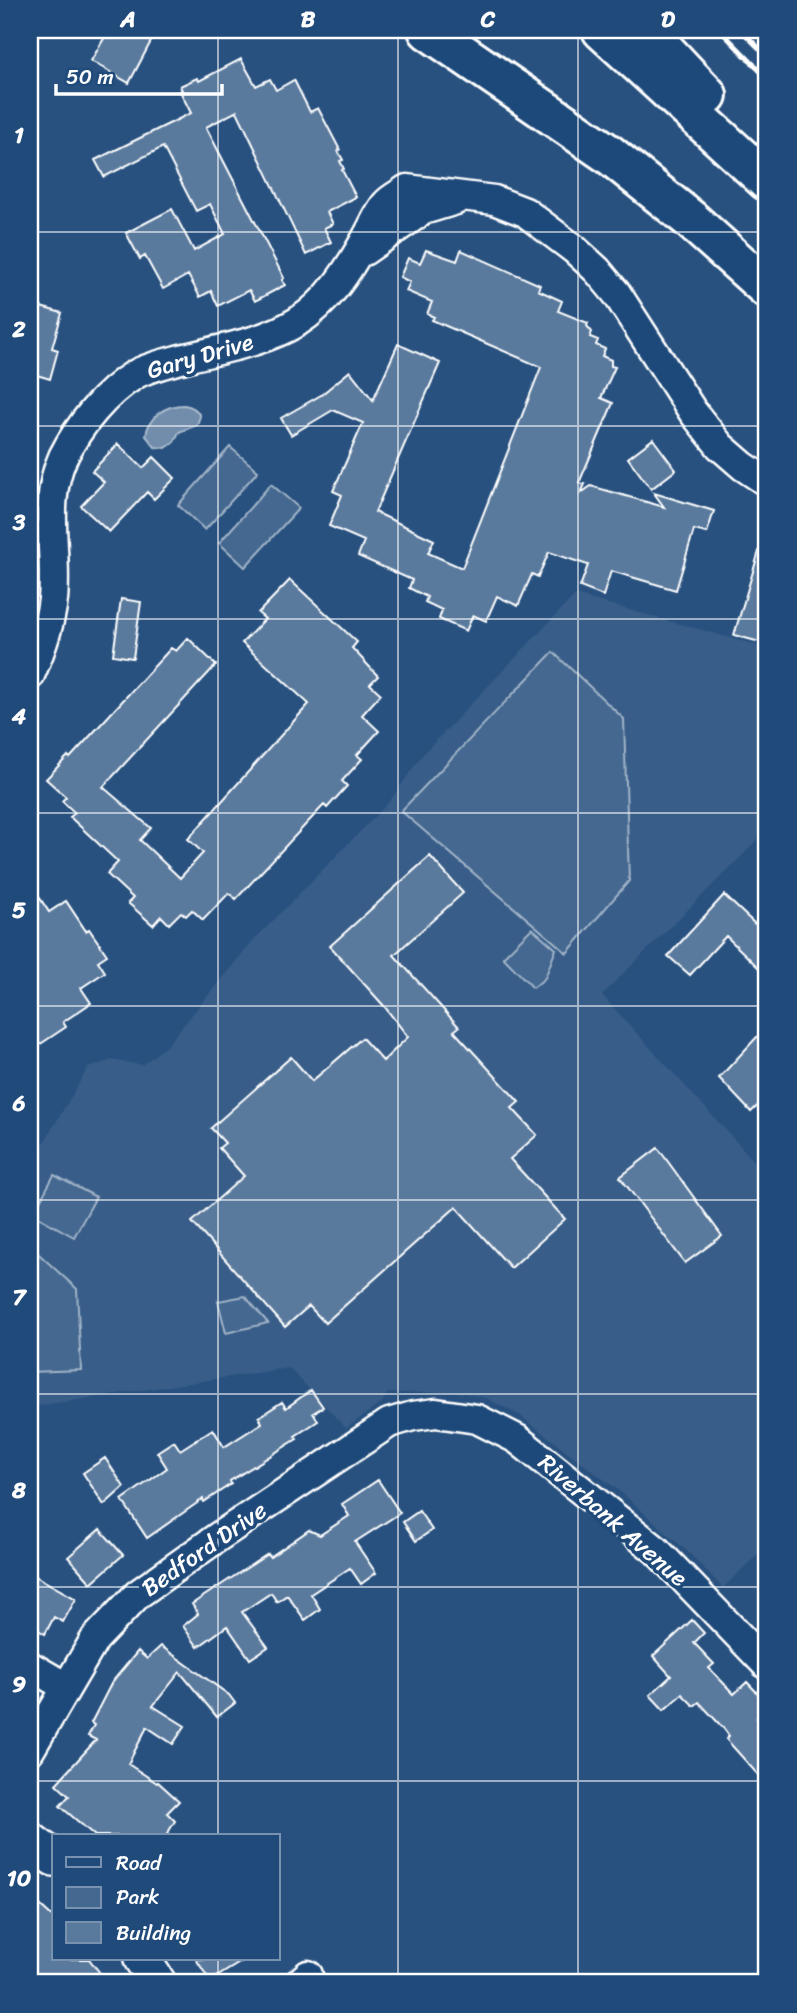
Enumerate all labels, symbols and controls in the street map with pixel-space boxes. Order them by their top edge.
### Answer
text: A [119,0,136,40]
text: B [301,0,316,40]
text: C [480,0,496,40]
text: D [661,0,676,40]
scale bar [56,52,222,96]
text: 50 m [66,58,114,96]
text: 1 [14,115,24,156]
text: 2 [11,309,26,350]
street label: Gary Drive [142,321,259,391]
text: 3 [12,502,26,543]
text: 4 [11,696,27,737]
text: 5 [12,890,26,931]
text: 6 [11,1083,26,1124]
text: 7 [12,1277,27,1318]
street label: Riverbank Avenue [528,1443,698,1598]
text: 8 [11,1470,26,1511]
street label: Bedford Drive [132,1490,276,1608]
text: 9 [12,1664,26,1705]
legend [52,1834,280,1960]
text: Road [116,1844,163,1882]
text: 10 [7,1858,32,1899]
text: Park [116,1878,159,1916]
text: Building [116,1914,192,1952]

